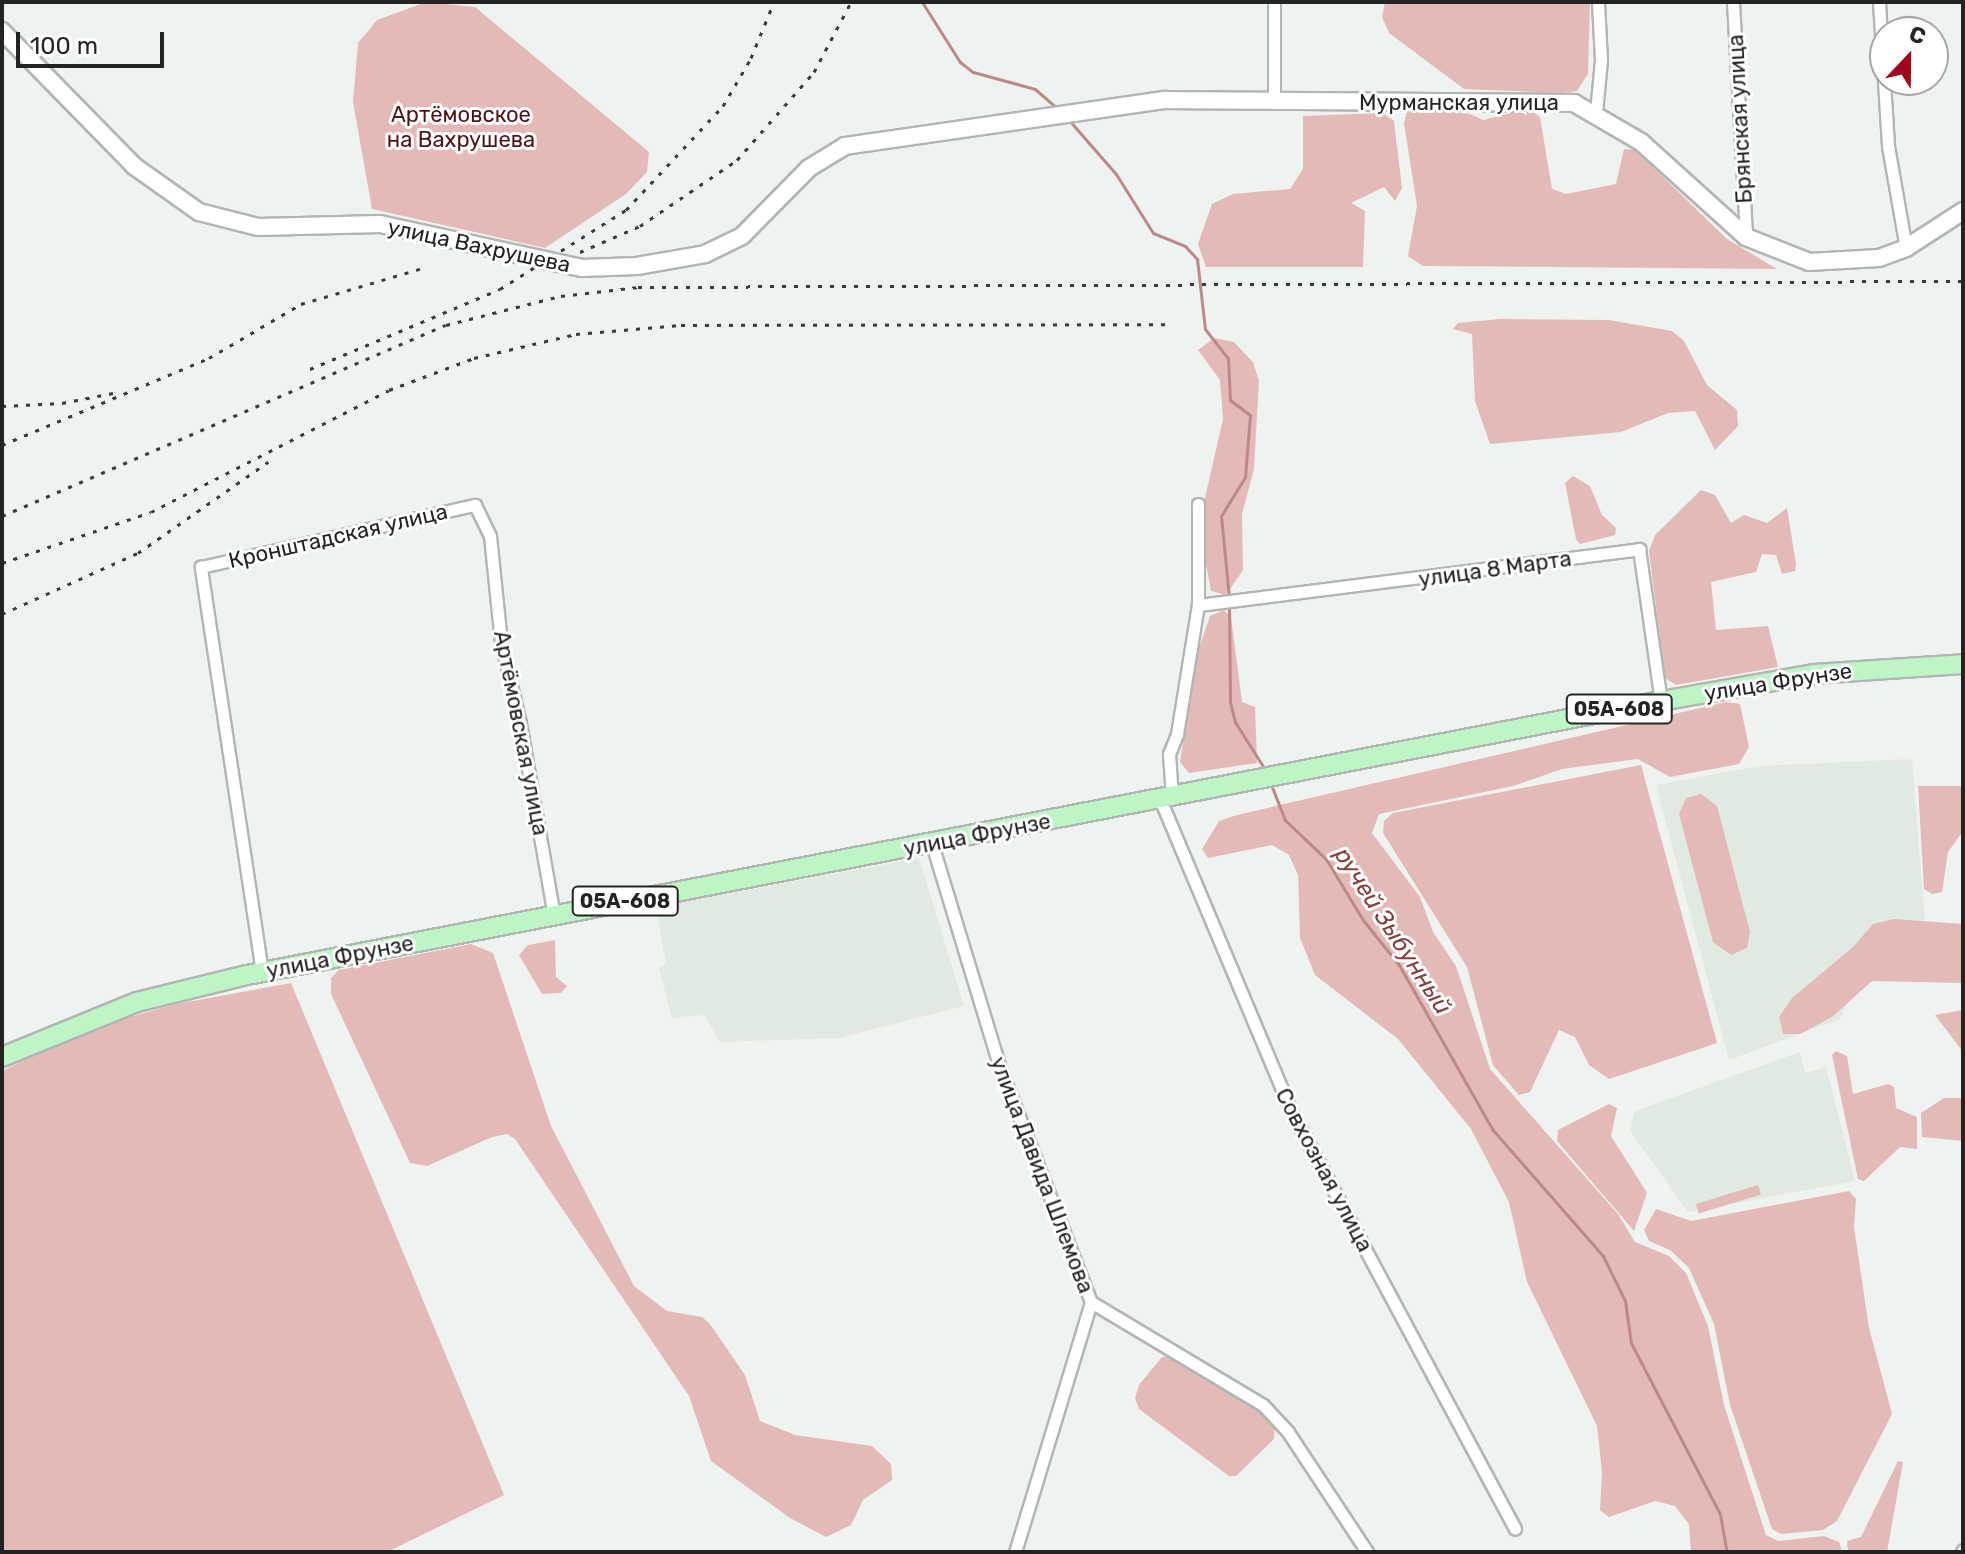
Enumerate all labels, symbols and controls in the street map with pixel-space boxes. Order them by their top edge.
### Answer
scale bar [20,16,168,66]
north arrow [1869,16,1949,96]
text: С [1905,20,1930,51]
text: 100 m [30,32,98,60]
street label: Брянская улица [1722,34,1758,204]
street label: Мурманская улица [1359,90,1559,116]
park label: Артёмовское на Вахрушева [387,101,535,152]
street label: улица Вахрушева [385,214,573,278]
street label: Кронштадская улица [226,498,450,574]
street label: улица 8 Марта [1417,545,1573,593]
street label: Артёмовская улица [488,628,554,838]
street label: улица Фрунзе [1702,657,1854,707]
road number: 05А-608 [1565,693,1673,725]
street label: улица Фрунзе [901,808,1053,862]
water label: ручей Зыбунный [1327,842,1457,1020]
road number: 05А-608 [571,885,679,917]
street label: улица Фрунзе [264,930,416,984]
street label: улица Давида Шлемова [985,1053,1099,1297]
street label: Совхозная улица [1270,1084,1378,1256]

